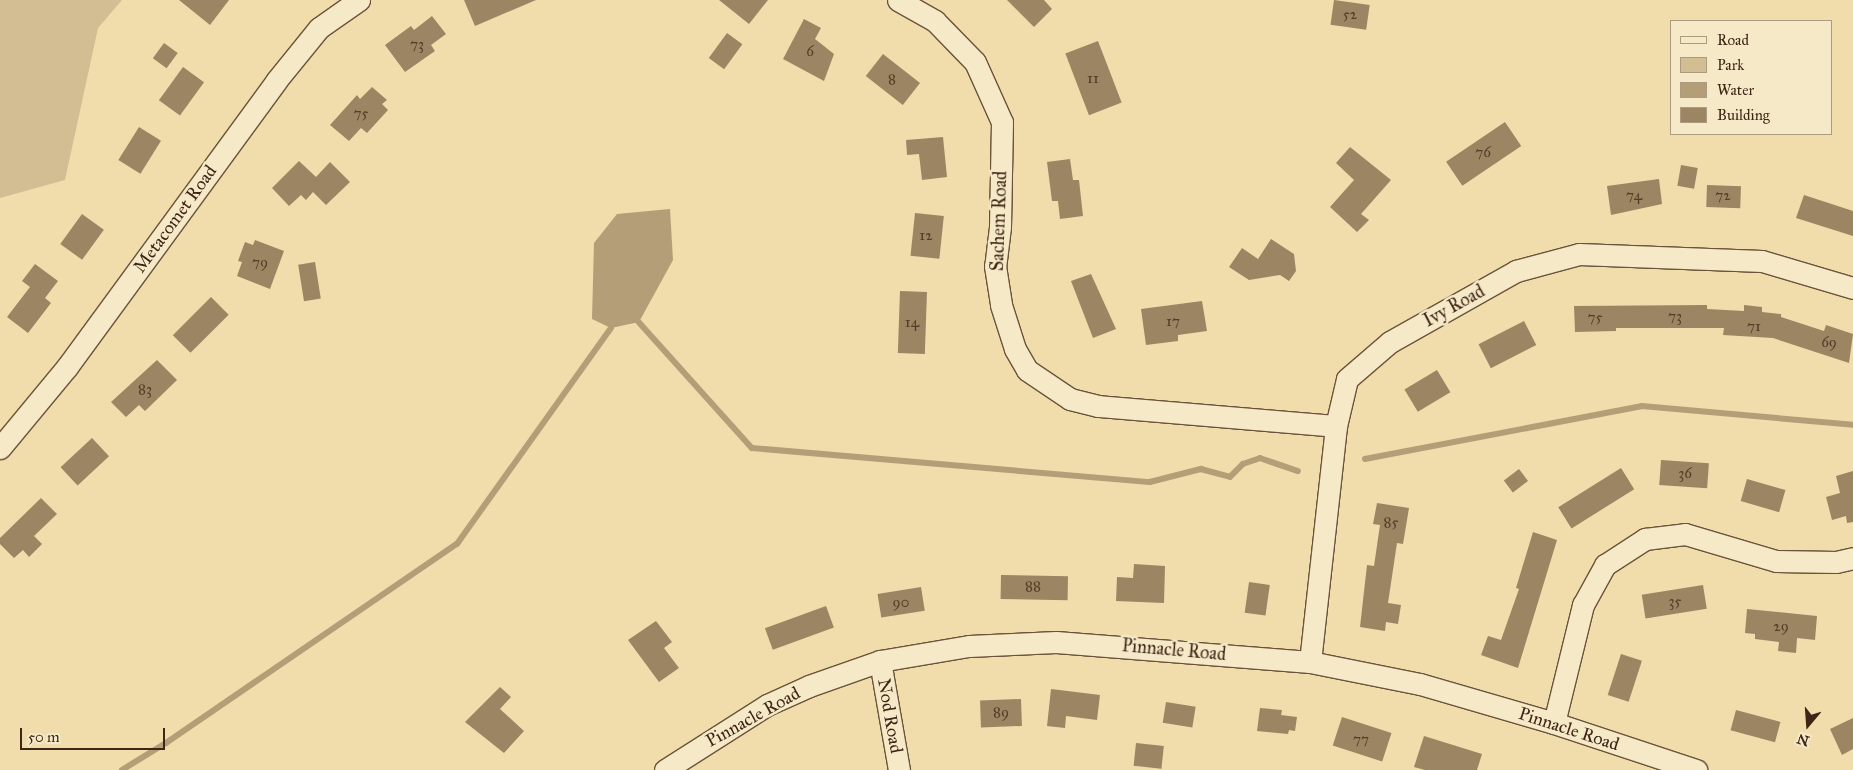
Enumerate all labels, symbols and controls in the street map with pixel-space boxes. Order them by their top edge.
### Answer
house number: 52 [1343,6,1357,24]
legend [1670,20,1833,135]
text: Road [1717,31,1749,49]
house number: 73 [410,36,424,54]
house number: 6 [806,43,814,61]
text: Park [1717,56,1744,74]
house number: 11 [1087,70,1099,88]
house number: 8 [888,71,896,89]
text: Water [1717,81,1754,99]
house number: 75 [354,105,368,123]
text: Building [1717,106,1770,124]
house number: 76 [1475,144,1491,162]
street label: Metacomet Road [129,161,221,277]
street label: Sachem Road [986,170,1012,272]
house number: 74 [1626,187,1642,205]
house number: 72 [1715,187,1731,205]
house number: 12 [919,227,933,245]
house number: 79 [252,254,268,272]
street label: Ivy Road [1420,280,1488,332]
house number: 73 [1668,308,1682,326]
house number: 75 [1588,309,1602,327]
house number: 17 [1166,313,1180,331]
house number: 14 [905,314,919,332]
house number: 71 [1747,318,1761,336]
house number: 69 [1821,334,1837,352]
house number: 83 [138,381,152,399]
house number: 36 [1678,465,1692,483]
house number: 85 [1384,514,1398,532]
house number: 88 [1025,578,1041,596]
house number: 35 [1669,593,1681,611]
house number: 90 [893,594,909,612]
house number: 29 [1773,618,1789,636]
street label: Pinnacle Road [1121,635,1227,665]
street label: Nod Road [873,677,907,755]
street label: Pinnacle Road [702,682,804,752]
north arrow [1783,700,1833,750]
street label: Pinnacle Road [1516,703,1622,755]
house number: 89 [993,704,1009,722]
scale bar [22,718,168,750]
text: 50 m [28,728,60,746]
text: N [1795,730,1811,750]
house number: 77 [1353,731,1369,749]

